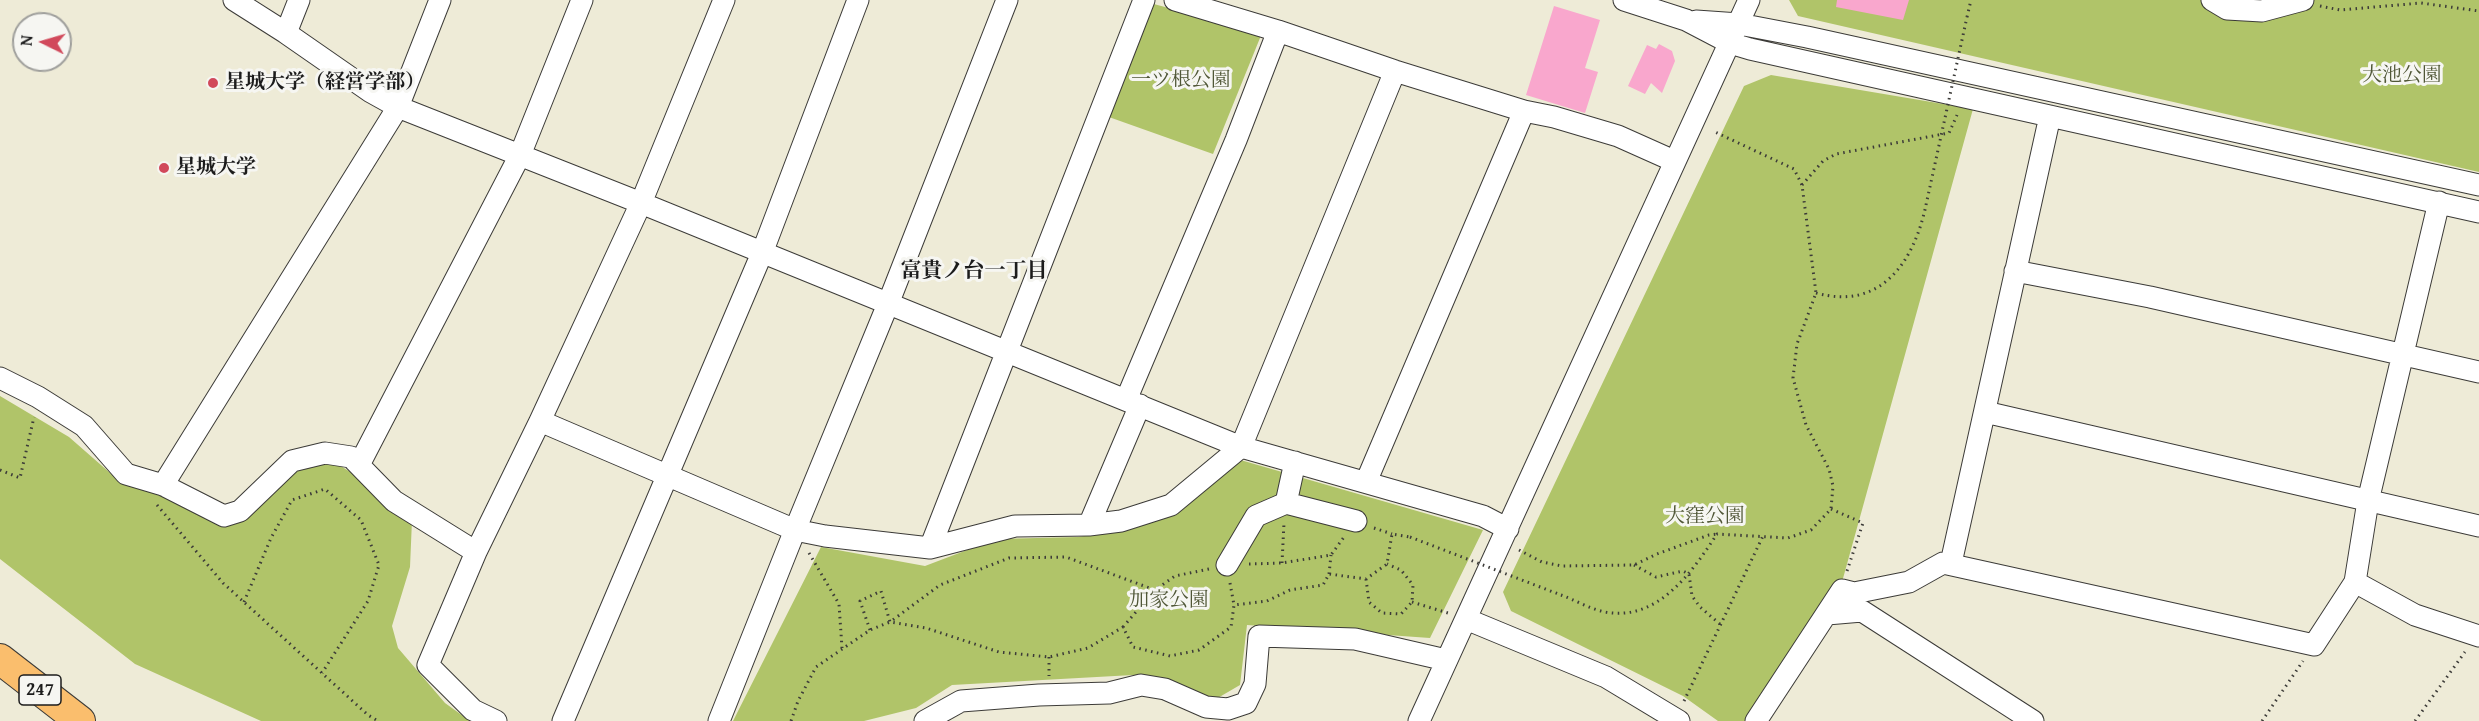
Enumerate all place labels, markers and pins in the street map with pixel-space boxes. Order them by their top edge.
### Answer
place label: 星城大学（経営学部） [225,71,425,95]
marker: 星城大学（経営学部） [206,76,220,90]
place label: 星城大学 [176,156,256,180]
marker: 星城大学 [157,161,171,175]

